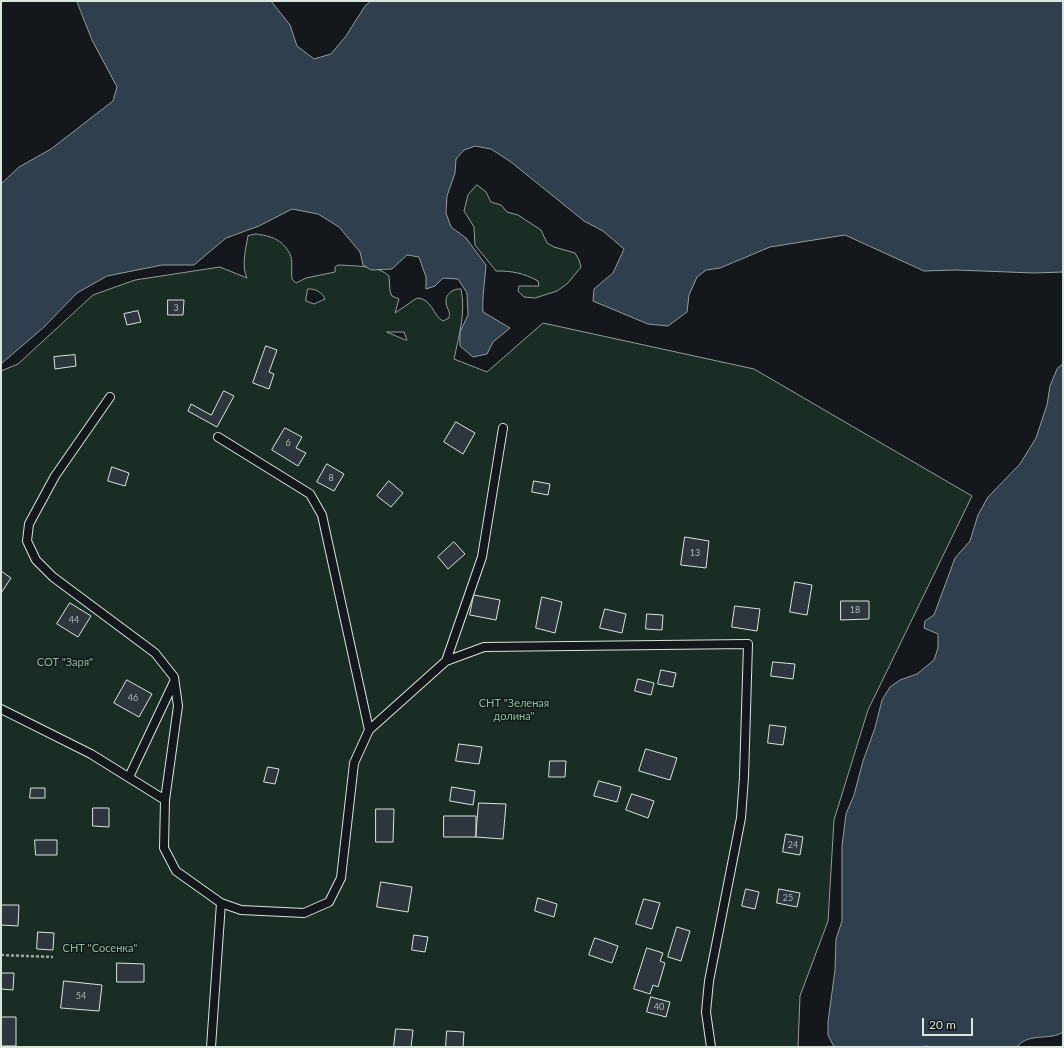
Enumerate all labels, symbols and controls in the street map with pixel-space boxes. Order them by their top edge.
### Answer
house number: 3 [173,303,179,313]
house number: 6 [285,438,291,448]
house number: 8 [328,473,334,483]
house number: 13 [690,548,700,558]
house number: 18 [850,605,860,615]
house number: 44 [69,615,79,625]
park label: СОТ "Заря" [37,655,93,669]
house number: 46 [128,693,138,703]
park label: СНТ "Зеленая долина" [479,696,549,722]
house number: 24 [788,840,798,850]
house number: 25 [783,893,793,903]
park label: СНТ "Сосенка" [63,941,137,955]
house number: 54 [76,991,86,1001]
house number: 40 [654,1002,664,1012]
scale bar [924,1010,975,1036]
text: 20 m [929,1017,956,1032]

